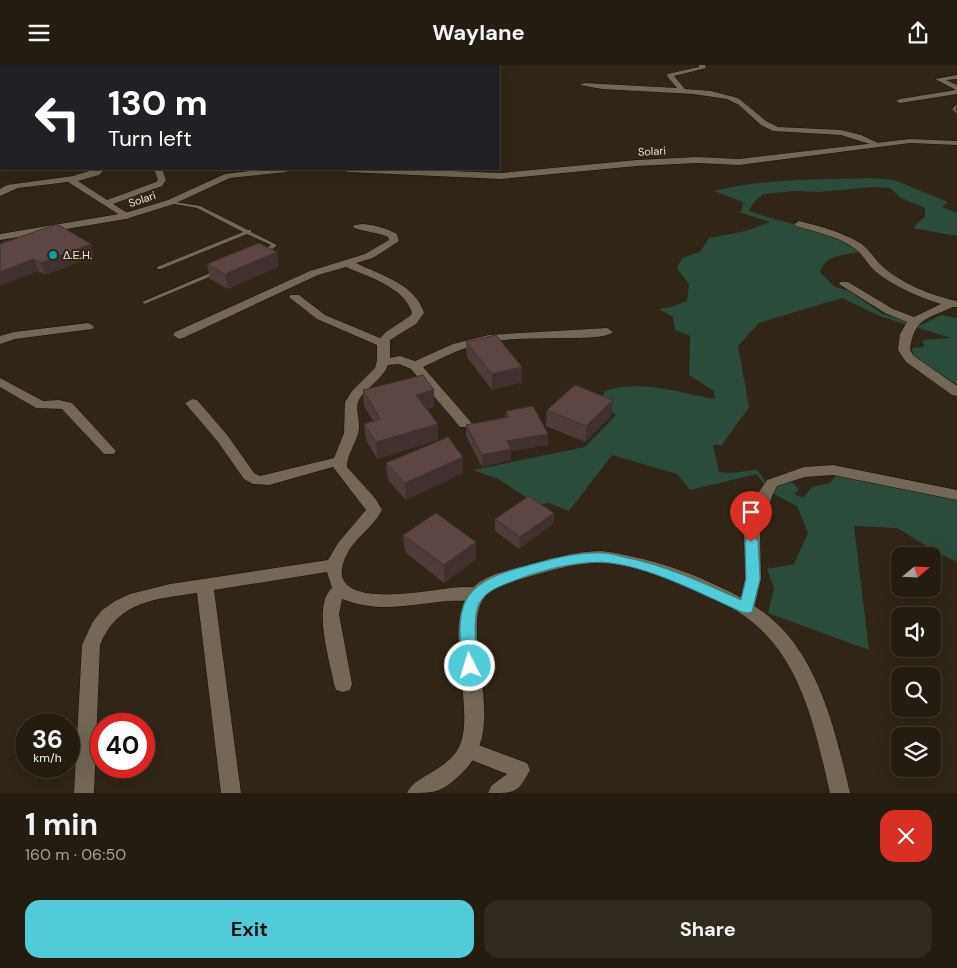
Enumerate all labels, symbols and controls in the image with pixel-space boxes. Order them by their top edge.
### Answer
text: Waylane [432,18,525,47]
icon: menu [25,19,53,47]
icon: share [904,19,932,47]
text: 130 m [108,80,208,126]
icon: left [25,85,90,150]
text: Turn left [108,124,192,153]
street label: Solari [638,143,666,159]
street label: Solari [126,188,158,210]
place label: Δ.Ε.Η. [63,248,92,262]
marker: Δ.Ε.Η. [47,249,59,261]
pin [730,491,772,542]
icon: arrive [737,498,765,526]
north arrow [891,547,941,597]
map controls [891,547,941,777]
button: sound [891,607,941,657]
position arrow [443,639,495,691]
button: search [891,667,941,717]
speed limit sign: 40 [90,713,155,778]
text: 36 [32,723,63,756]
button: layers [891,727,941,777]
text: km/h [33,750,62,766]
text: 1 min [25,805,98,844]
button: close [880,810,932,862]
text: 160 m · 06:50 [25,844,126,865]
button: Exit [25,900,474,958]
button: Share [484,900,932,958]

